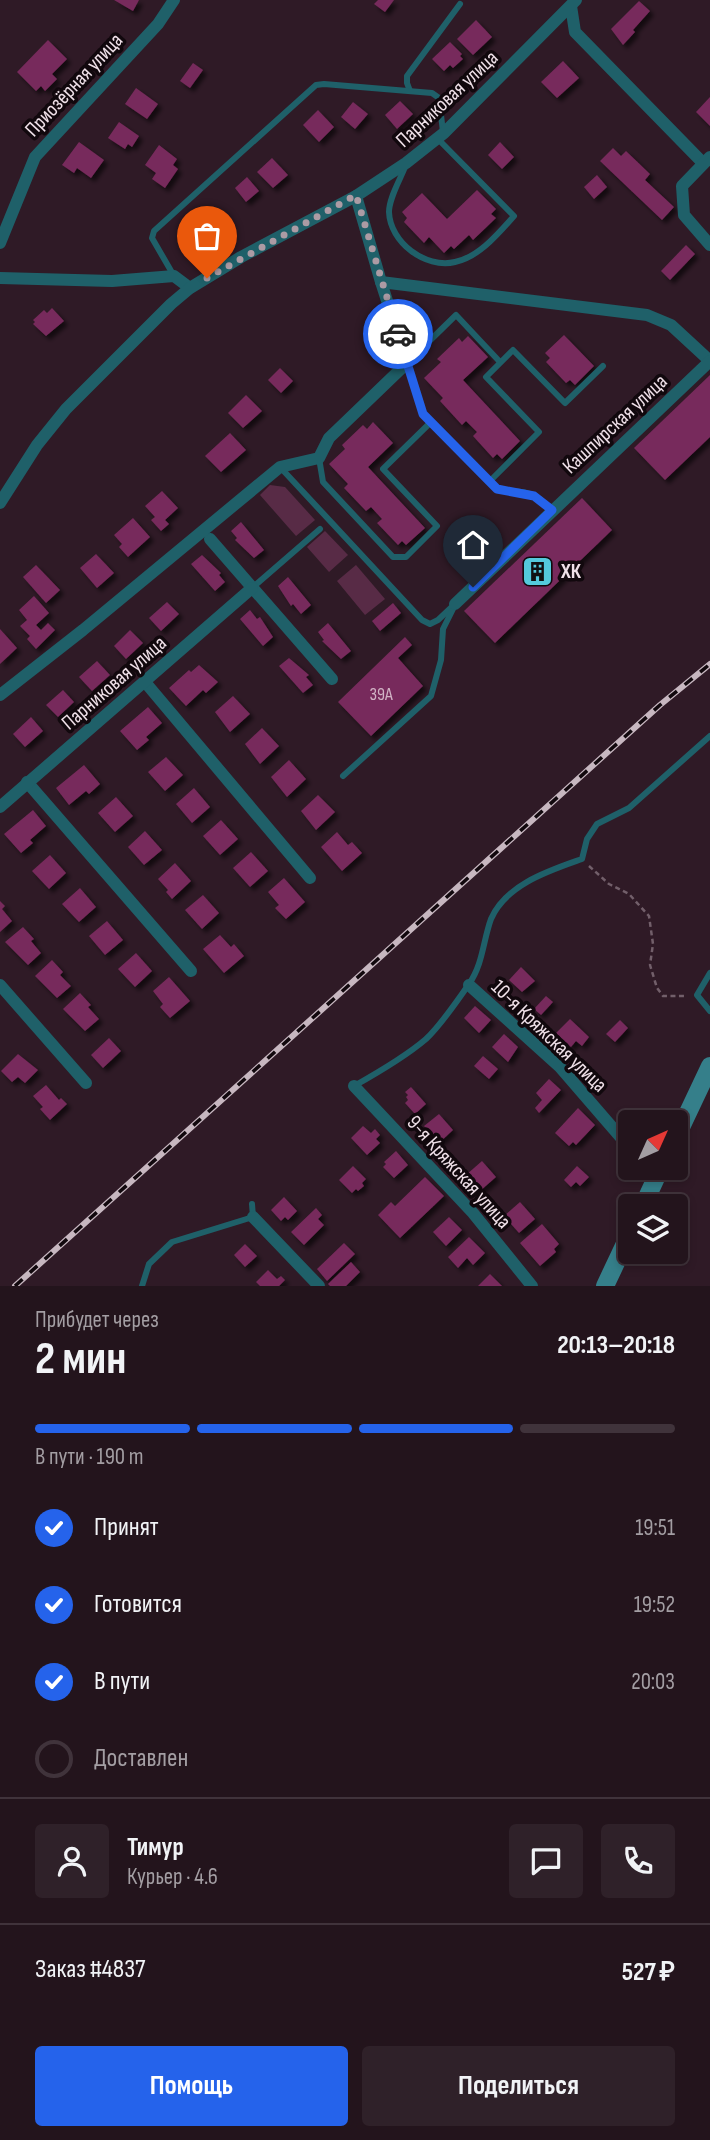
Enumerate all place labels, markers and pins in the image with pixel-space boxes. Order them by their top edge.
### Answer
pin [177,206,237,278]
pin [443,515,503,587]
building icon: ХК [521,554,555,588]
place label: ХК [560,559,582,584]

